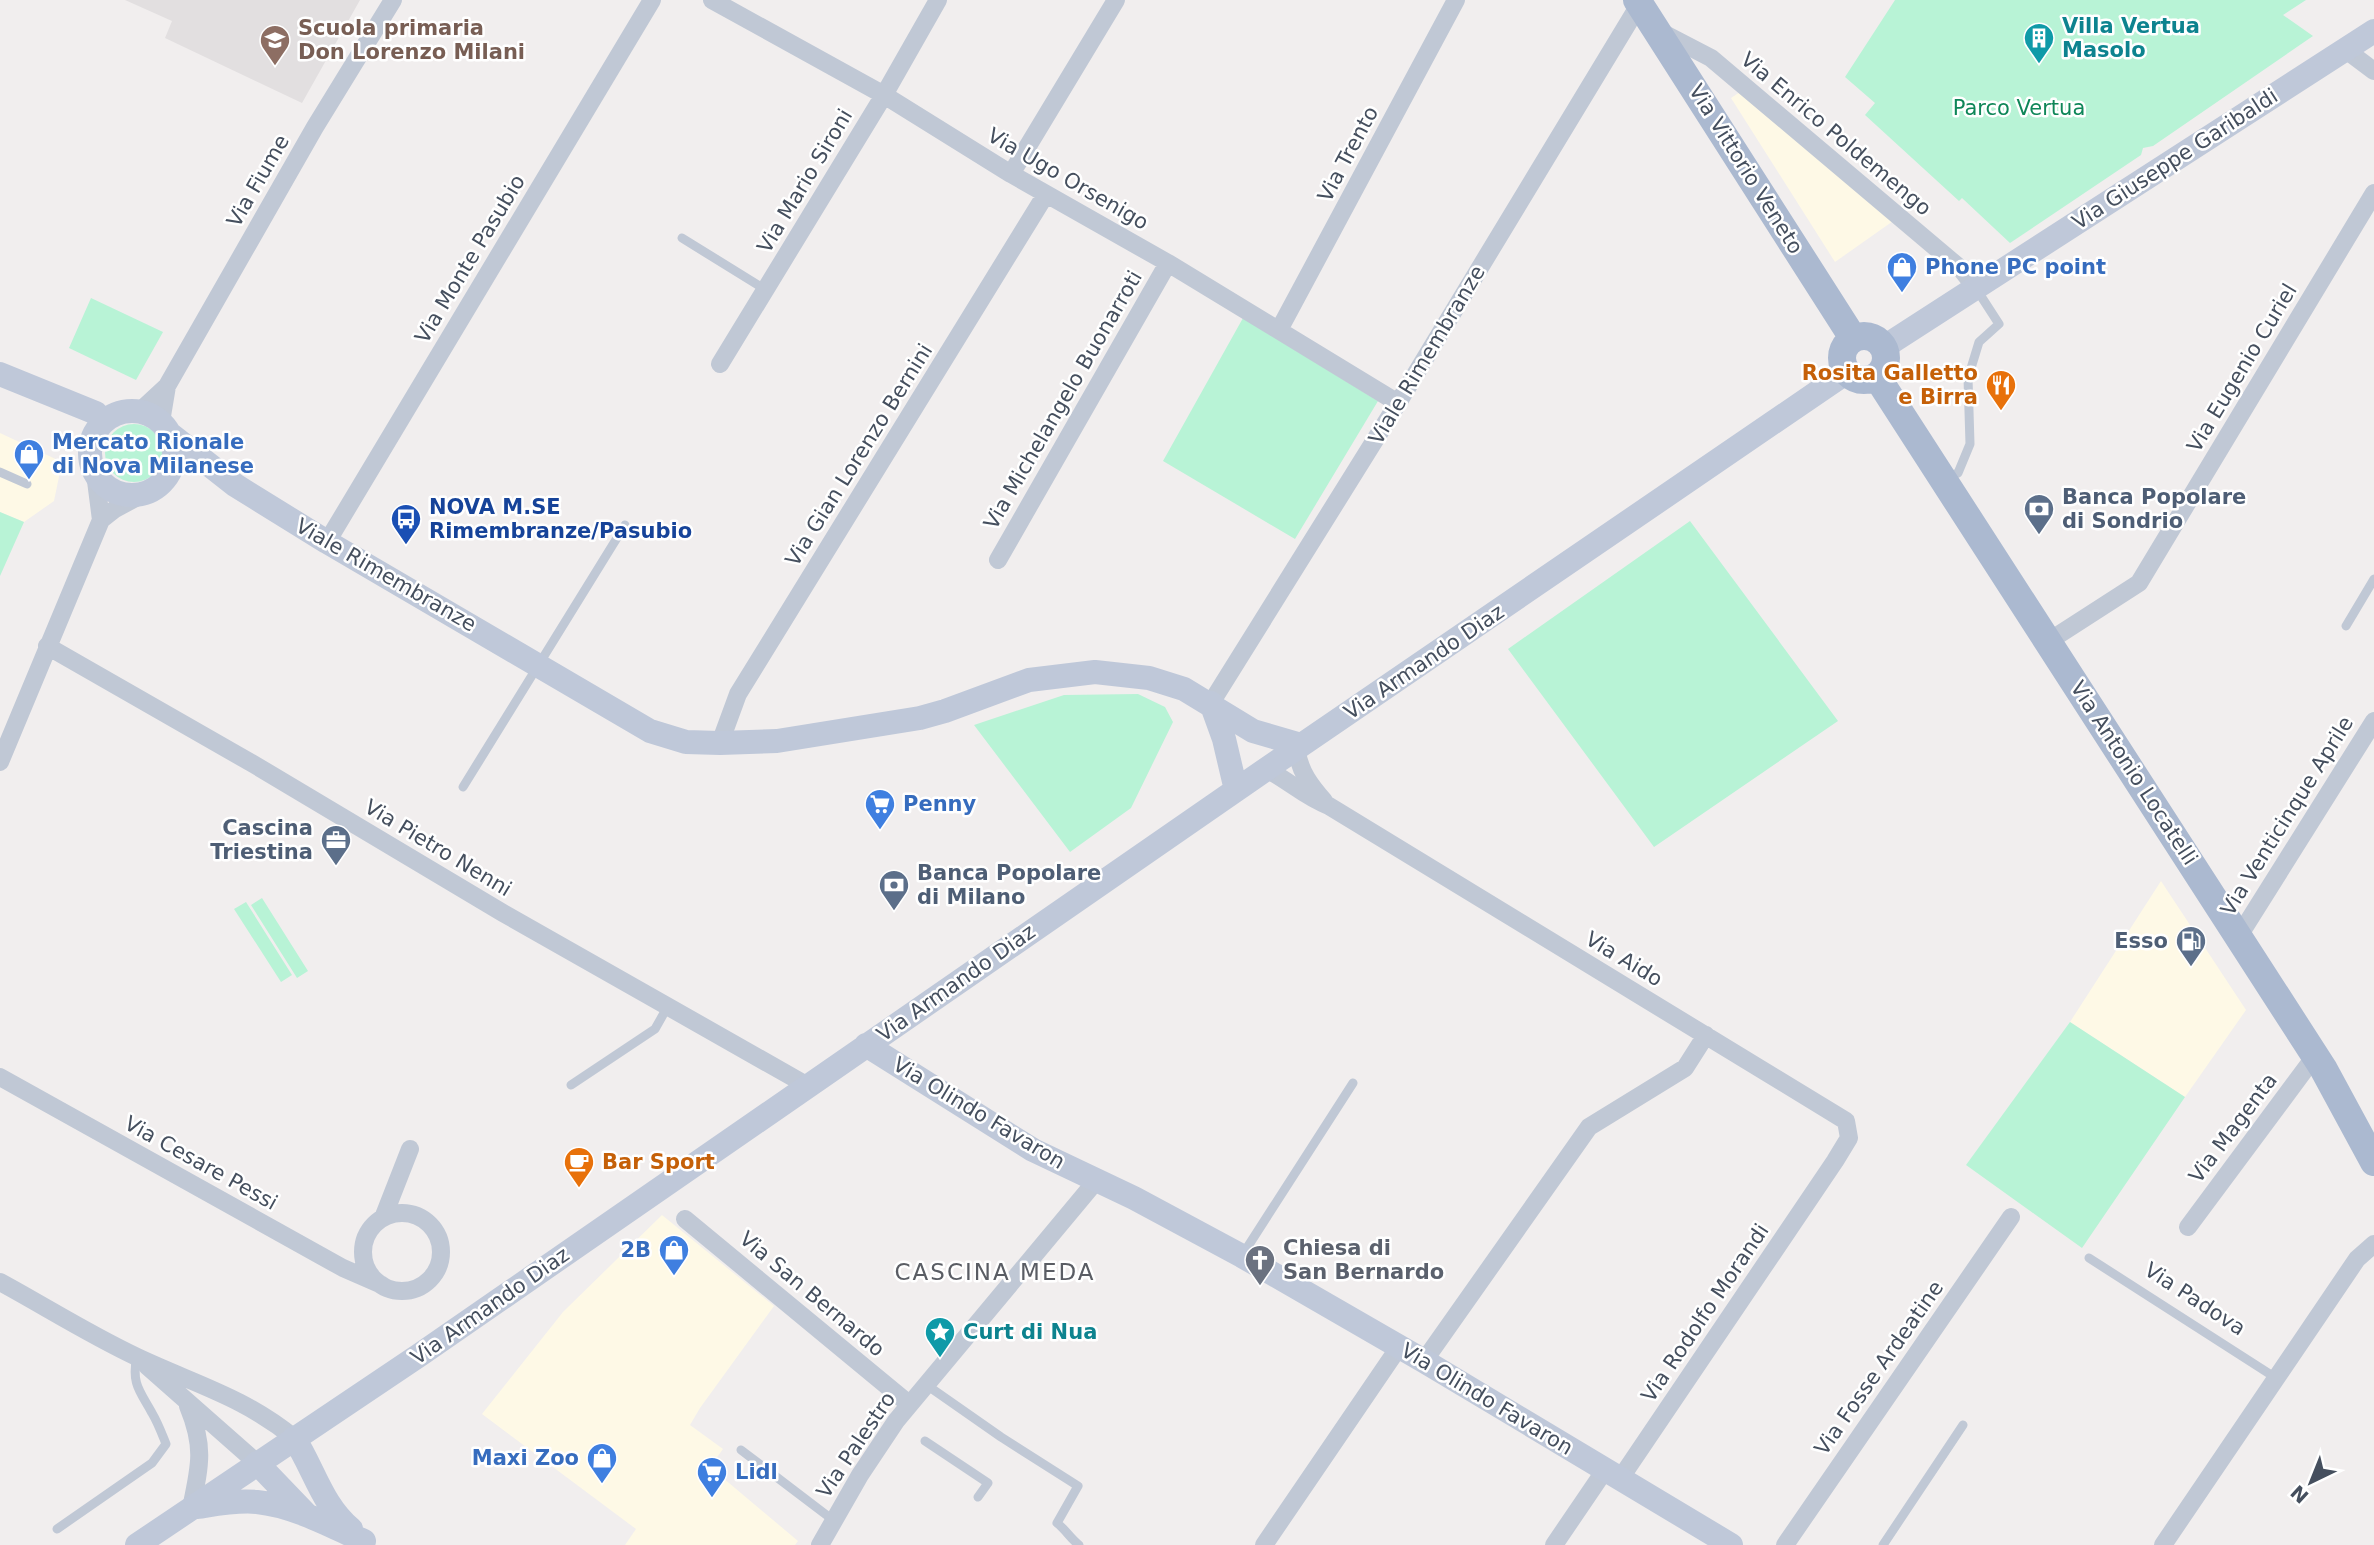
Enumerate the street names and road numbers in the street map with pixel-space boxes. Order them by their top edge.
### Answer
street label: Via Enrico Poldemengo [1736,47,1936,221]
street label: Via Vittorio Veneto [1684,80,1808,258]
street label: Via Giuseppe Garibaldi [2068,84,2282,234]
street label: Via Trento [1313,102,1383,206]
street label: Via Mario Sironi [753,105,857,257]
street label: Via Ugo Orsenigo [983,123,1153,235]
street label: Via Fiume [222,131,294,231]
street label: Via Monte Pasubio [410,170,530,348]
street label: Viale Rimembranze [1364,261,1490,449]
street label: Via Michelangelo Buonarroti [979,266,1147,534]
street label: Via Eugenio Curiel [2182,280,2302,456]
street label: Via Gian Lorenzo Bernini [781,340,937,570]
street label: Viale Rimembranze [291,514,481,636]
street label: Via Armando Diaz [1340,600,1508,724]
street label: Via Antonio Locatelli [2066,677,2202,869]
street label: Via Venticinque Aprile [2216,712,2358,920]
street label: Via Pietro Nenni [360,795,516,901]
street label: Via Armando Diaz [872,919,1040,1047]
street label: Via Aido [1581,927,1667,991]
street label: Via Olindo Favaron [889,1052,1069,1174]
street label: Via Magenta [2184,1068,2282,1188]
street label: Via Cesare Pessi [120,1111,282,1215]
street label: Via Rodolfo Morandi [1636,1219,1774,1407]
street label: Via San Bernardo [735,1226,889,1362]
street label: Via Armando Diaz [406,1242,574,1370]
street label: Via Padova [2140,1258,2250,1340]
street label: Via Fosse Ardeatine [1810,1276,1948,1460]
street label: Via Olindo Favaron [1397,1338,1577,1460]
street label: Via Palestro [812,1387,900,1503]

